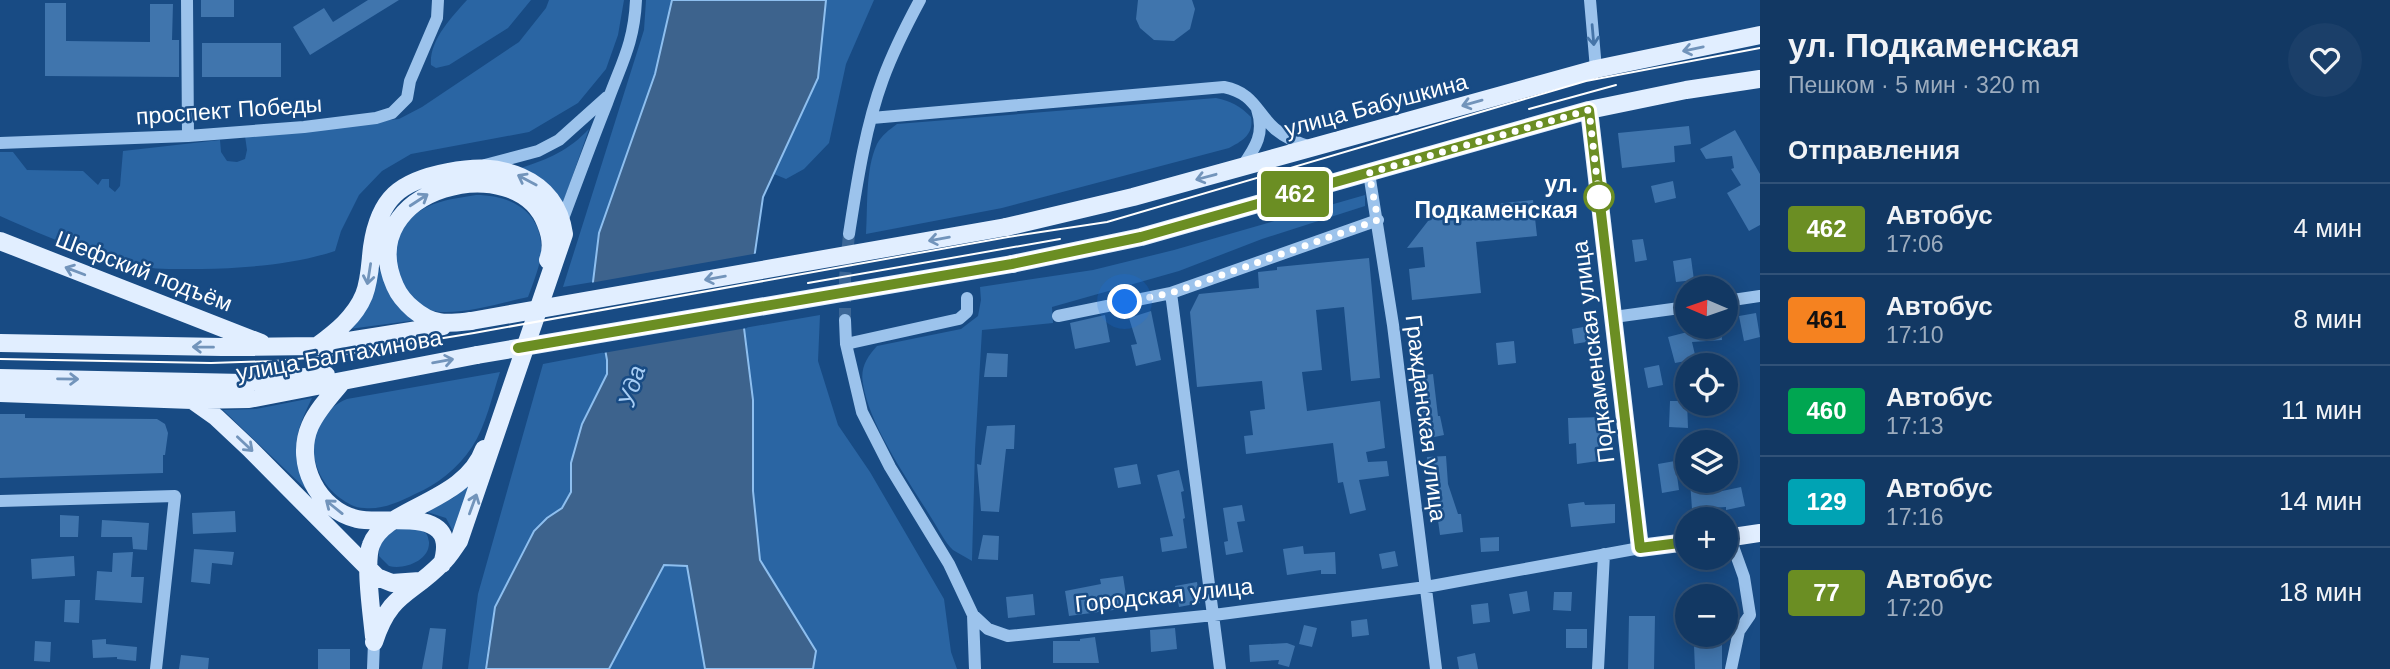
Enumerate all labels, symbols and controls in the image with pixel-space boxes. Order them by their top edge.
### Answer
one-way arrow [1587,23,1600,45]
button: heart [2288,23,2362,97]
text: ул. Подкаменская [1788,27,2080,64]
one-way arrow [1682,42,1705,56]
street label: улица Бабушкина [1282,68,1471,142]
text: Пешком · 5 мин · 320 m [1788,72,2040,98]
street label: проспект Победы [135,91,323,129]
one-way arrow [1462,98,1484,111]
text: Отправления [1788,135,1960,165]
one-way arrow [1195,171,1218,184]
line badge: 462 [1255,171,1335,217]
place label: ул. Подкаменская [1415,171,1578,223]
one-way arrow [517,173,538,187]
text: 462 [1275,180,1315,207]
marker: ул. Подкаменская [1584,182,1614,212]
one-way arrow [409,193,428,208]
text: Автобус [1886,200,1993,230]
text: 4 мин [2294,213,2362,243]
text: 462 [1806,215,1847,242]
street label: Шефский подъём [52,225,236,317]
text: 17:06 [1886,231,1944,257]
one-way arrow [928,233,951,246]
street label: Подкаменская улица [1566,239,1620,465]
one-way arrow [362,262,375,285]
one-way arrow [65,263,87,276]
one-way arrow [704,272,726,286]
north arrow [1675,276,1738,340]
map controls [1675,276,1738,647]
your location [1107,284,1142,319]
text: Автобус [1886,291,1993,321]
text: 8 мин [2294,304,2362,334]
text: 461 [1806,306,1847,333]
street label: Гражданская улица [1400,313,1452,523]
text: 17:10 [1886,322,1944,348]
street label: улица Балтахинова [234,324,444,386]
one-way arrow [192,340,215,353]
button: locate [1675,353,1738,416]
one-way arrow [432,354,454,367]
water label: Уда [612,362,651,411]
one-way arrow [56,372,79,386]
text: Автобус [1886,382,1993,412]
text: 11 мин [2281,395,2362,425]
text: 460 [1806,397,1847,424]
text: 17:13 [1886,413,1944,439]
button: layers [1675,430,1738,493]
one-way arrow [236,435,253,452]
text: Автобус [1886,473,1993,503]
text: 14 мин [2279,486,2362,516]
text: 129 [1806,488,1847,515]
one-way arrow [467,493,480,515]
one-way arrow [325,499,343,514]
text: 17:16 [1886,504,1944,530]
button: + [1675,507,1738,570]
text: Автобус [1886,564,1993,594]
street label: Городская улица [1074,573,1255,617]
text: 18 мин [2279,577,2362,607]
text: 77 [1813,579,1840,606]
button: − [1675,584,1738,647]
text: 17:20 [1886,595,1944,621]

